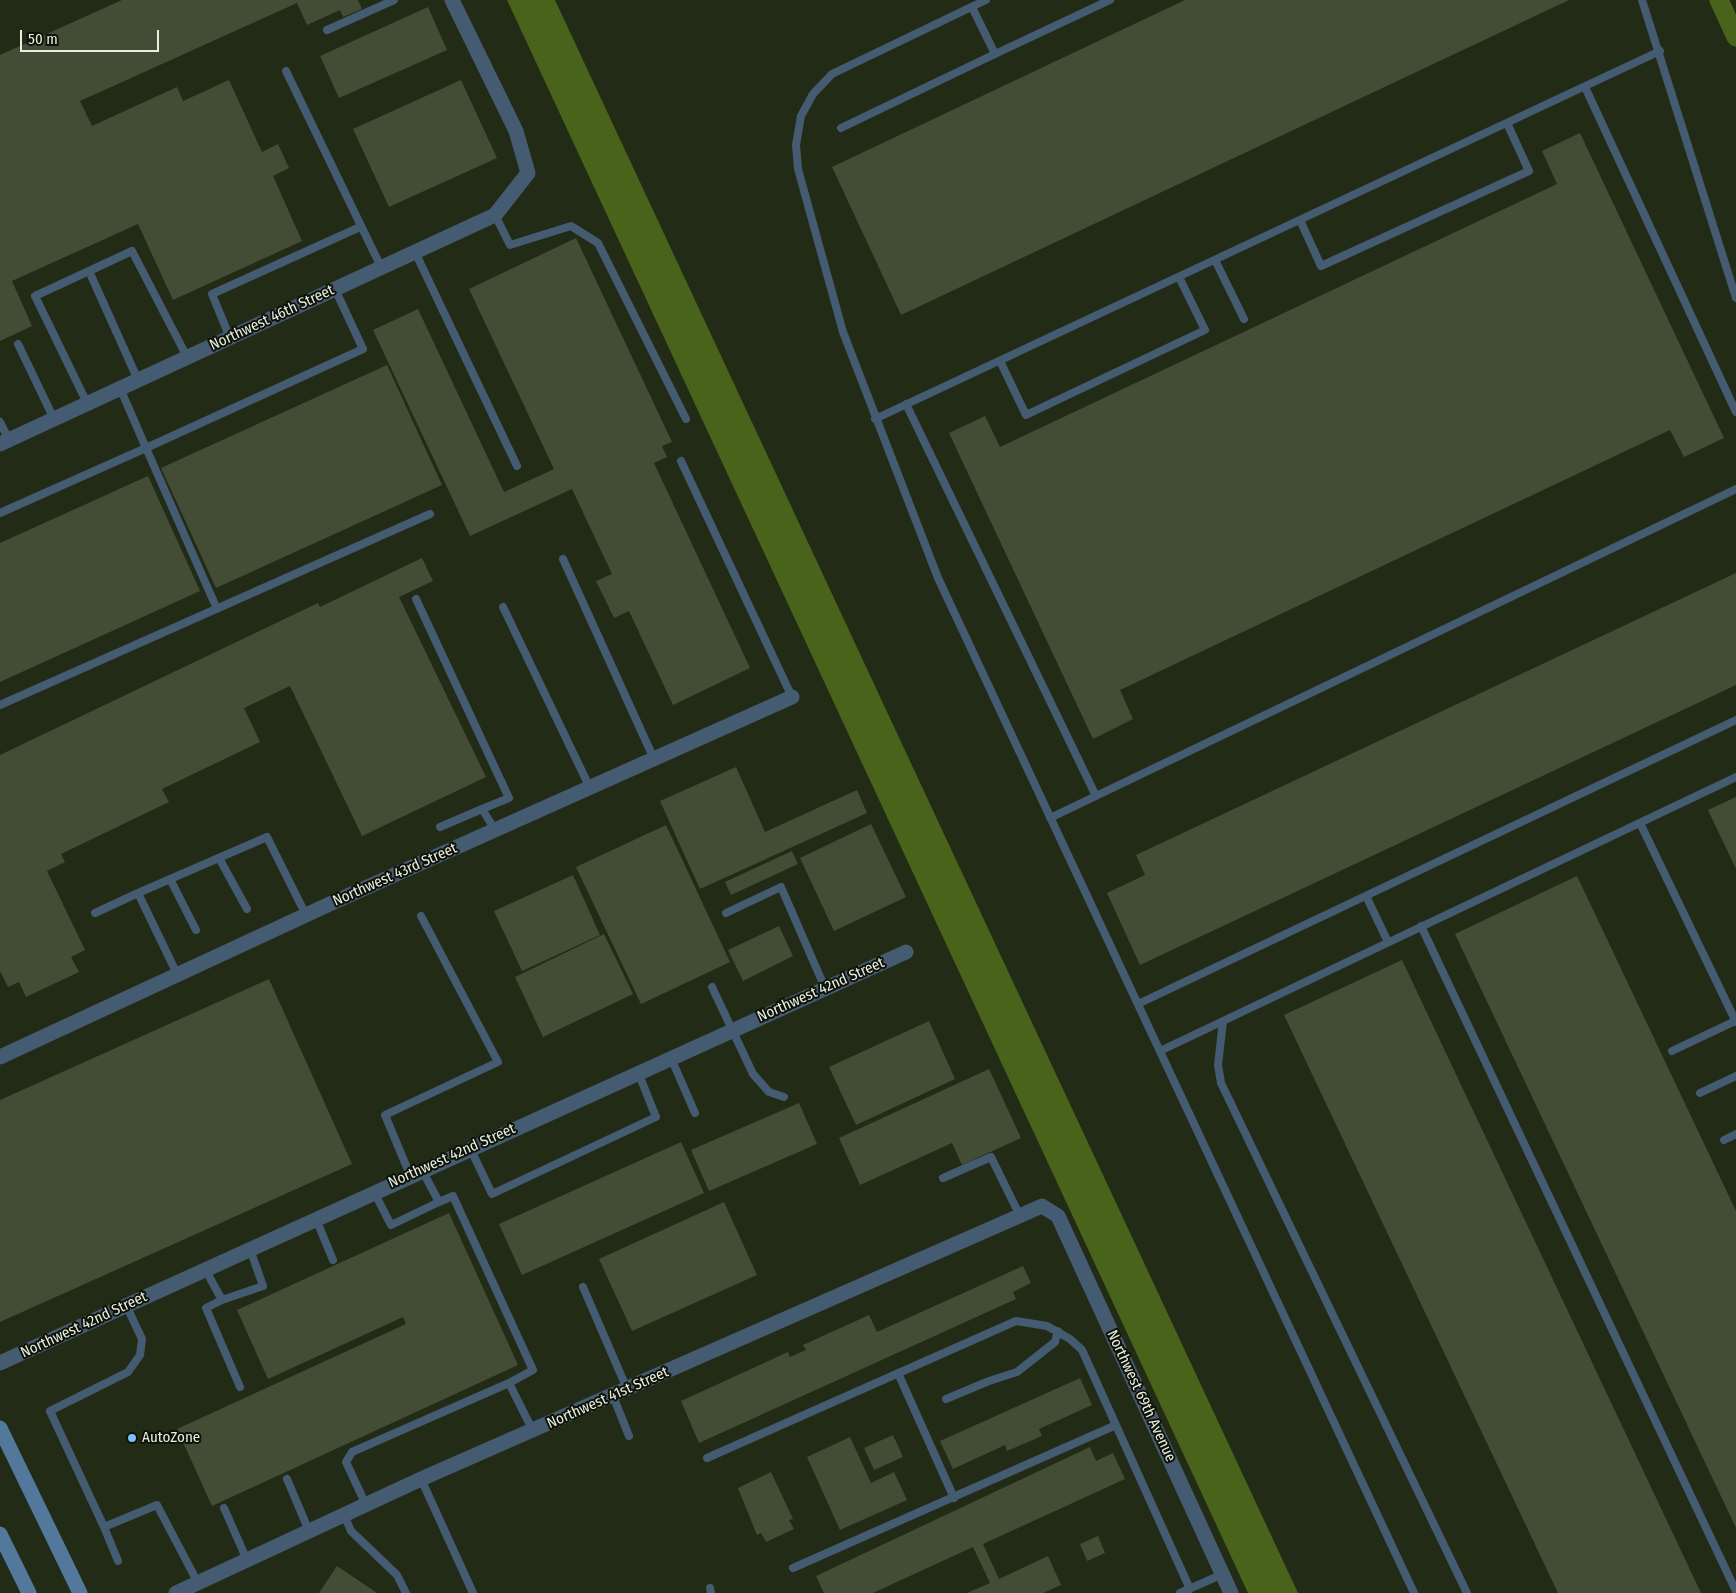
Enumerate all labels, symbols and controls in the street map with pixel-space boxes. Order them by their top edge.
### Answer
scale bar [22,20,161,52]
text: 50 m [28,30,58,48]
street label: Northwest 46th Street [207,281,337,355]
street label: Northwest 43rd Street [330,839,460,911]
street label: Northwest 42nd Street [755,954,887,1026]
street label: Northwest 42nd Street [386,1120,518,1192]
street label: Northwest 42nd Street [18,1288,150,1362]
street label: Northwest 69th Avenue [1103,1327,1179,1465]
street label: Northwest 41st Street [544,1363,672,1433]
place label: AutoZone [142,1429,200,1447]
marker: AutoZone [126,1432,138,1444]

